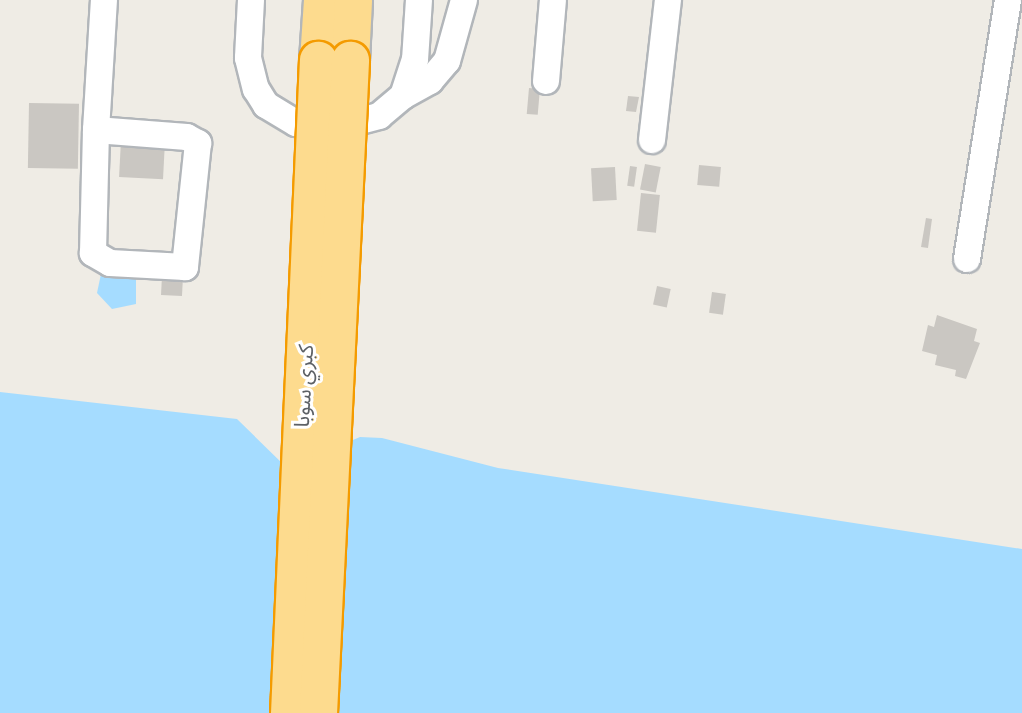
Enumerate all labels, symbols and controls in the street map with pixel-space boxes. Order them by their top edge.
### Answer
street label: كبري سوبا [289,344,319,428]

